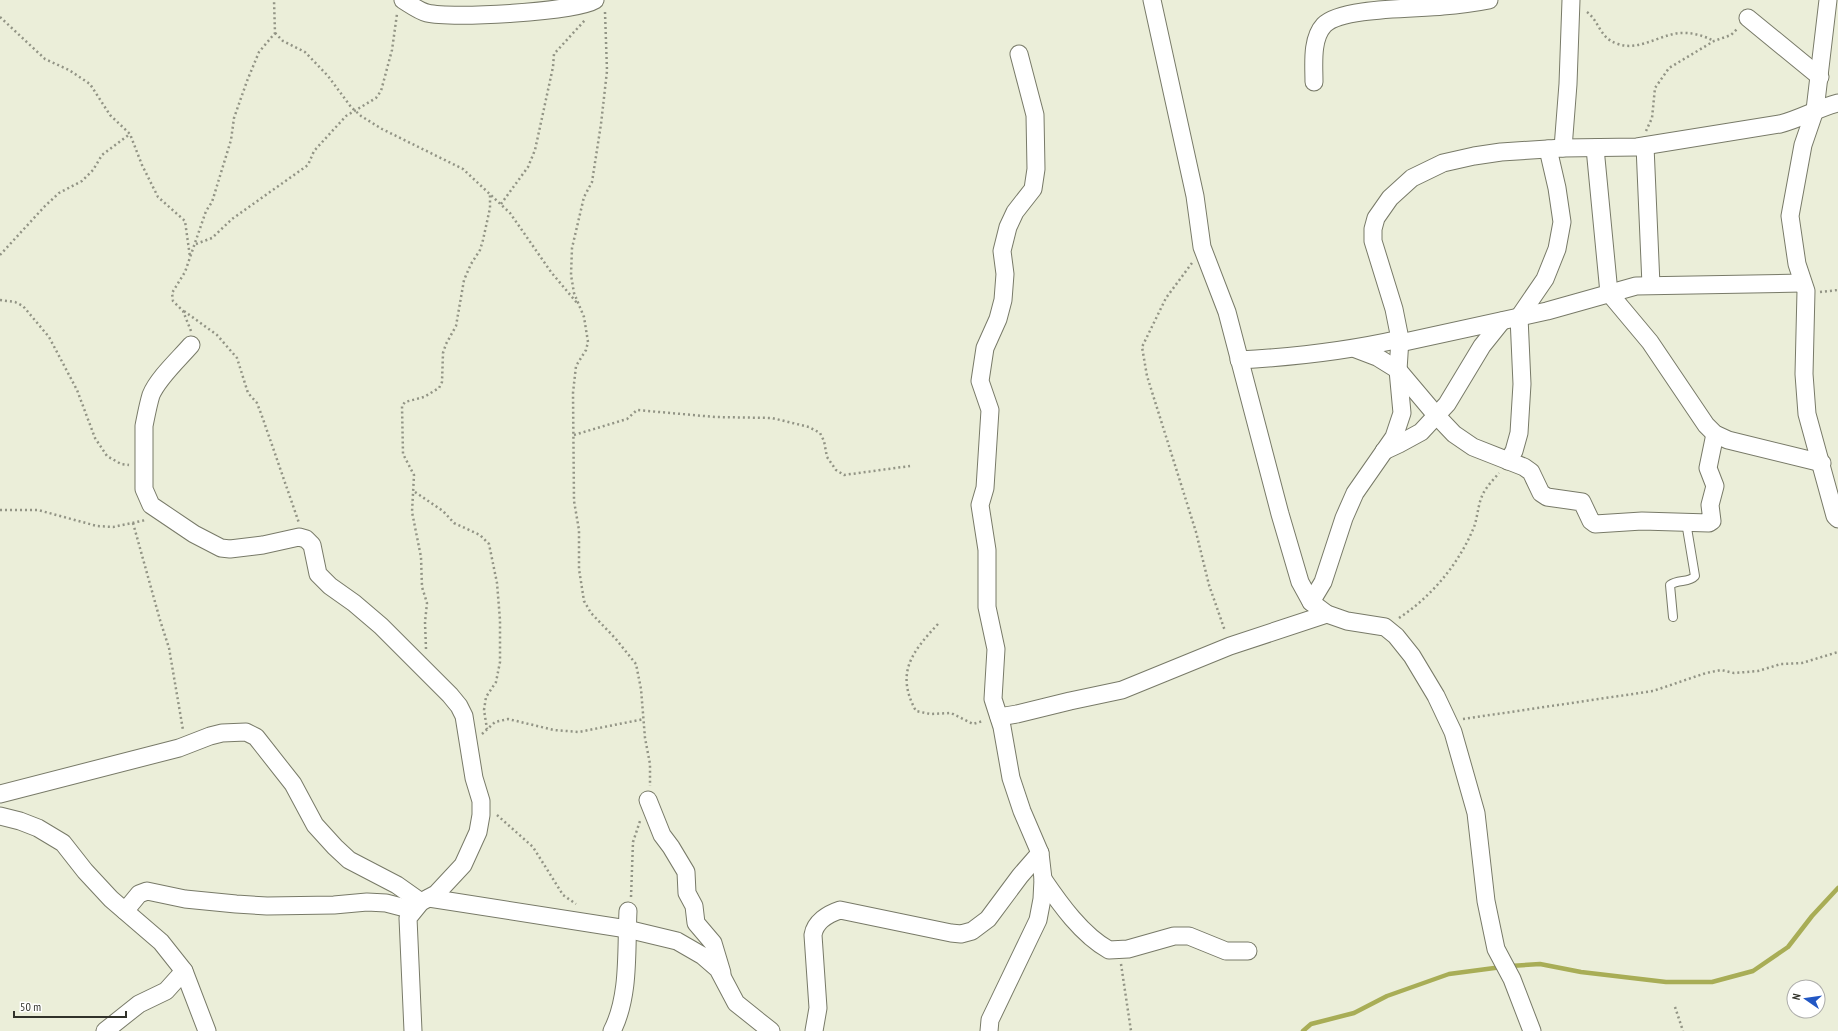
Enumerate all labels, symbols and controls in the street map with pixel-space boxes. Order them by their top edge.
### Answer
north arrow [1786,979,1826,1019]
text: N [1789,992,1804,1001]
scale bar [14,993,126,1019]
text: 50 m [20,999,41,1014]

